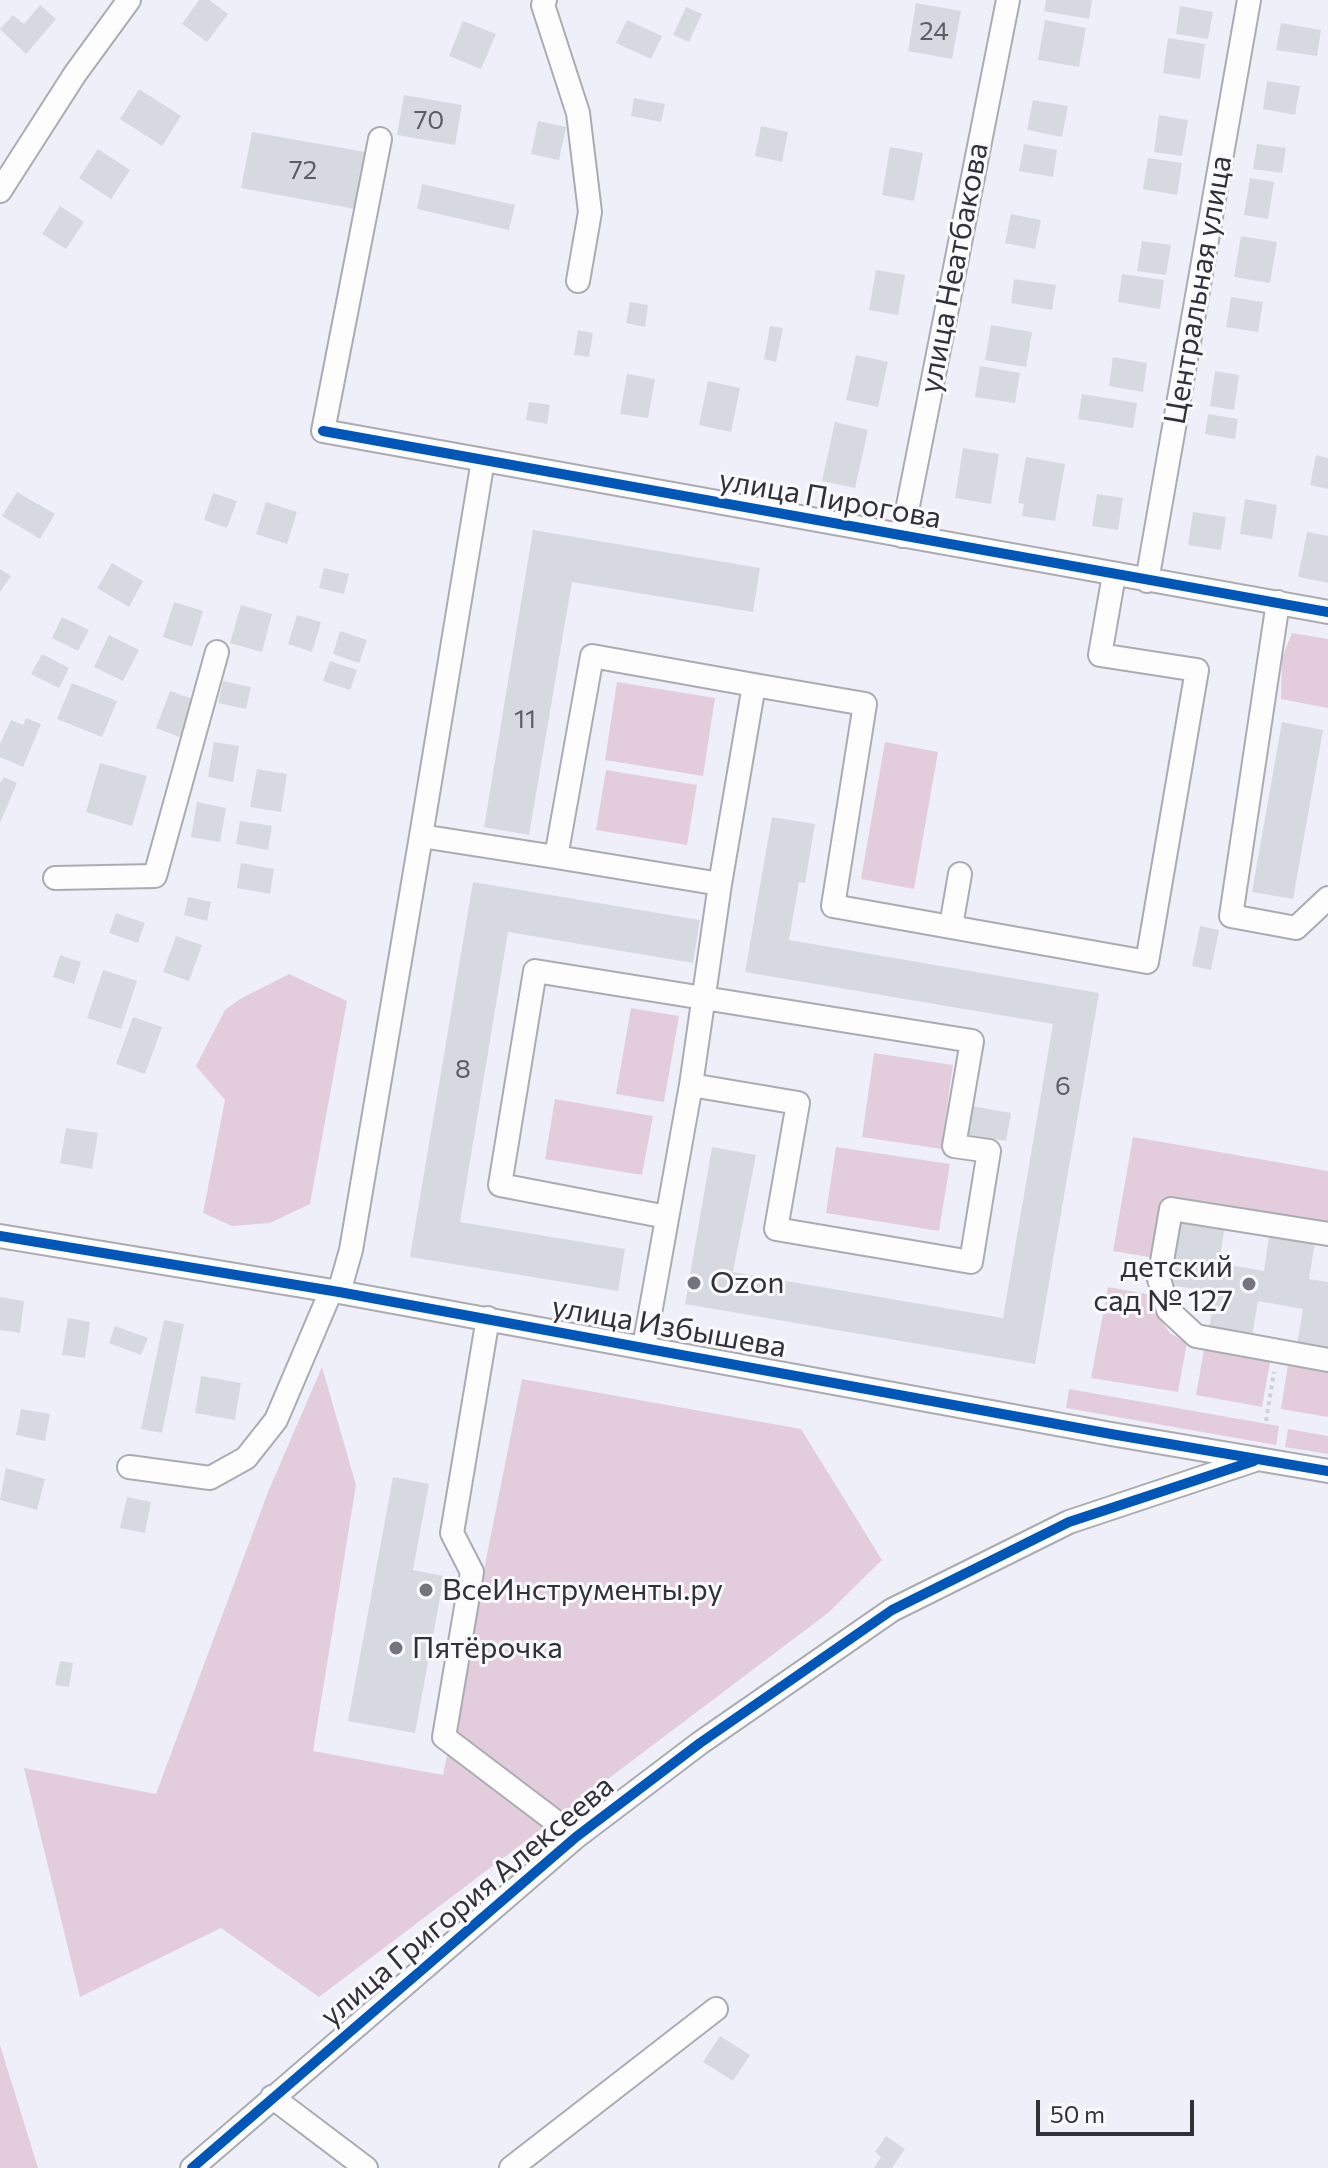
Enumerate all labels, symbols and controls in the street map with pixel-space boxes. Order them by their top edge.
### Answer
house number: 24 [919,15,949,47]
house number: 70 [414,104,444,136]
street label: улица Неатбакова [912,140,996,396]
street label: Центральная улица [1157,153,1239,427]
house number: 72 [289,154,317,186]
street label: улица Пирогова [716,462,944,536]
house number: 11 [514,703,536,735]
house number: 8 [455,1053,471,1085]
house number: 6 [1055,1070,1071,1102]
place label: детский сад № 127 [1093,1249,1233,1320]
place label: Ozon [710,1265,784,1301]
marker: Ozon [685,1274,703,1292]
marker: детский сад № 127 [1240,1275,1258,1293]
street label: улица Избышева [549,1289,789,1365]
place label: ВсеИнструменты.ру [442,1572,723,1608]
marker: ВсеИнструменты.ру [417,1581,435,1599]
place label: Пятёрочка [412,1630,563,1666]
marker: Пятёрочка [387,1639,405,1657]
street label: улица Григория Алексеева [313,1768,621,2034]
scale bar [1040,2084,1198,2134]
text: 50 m [1050,2099,1105,2128]

